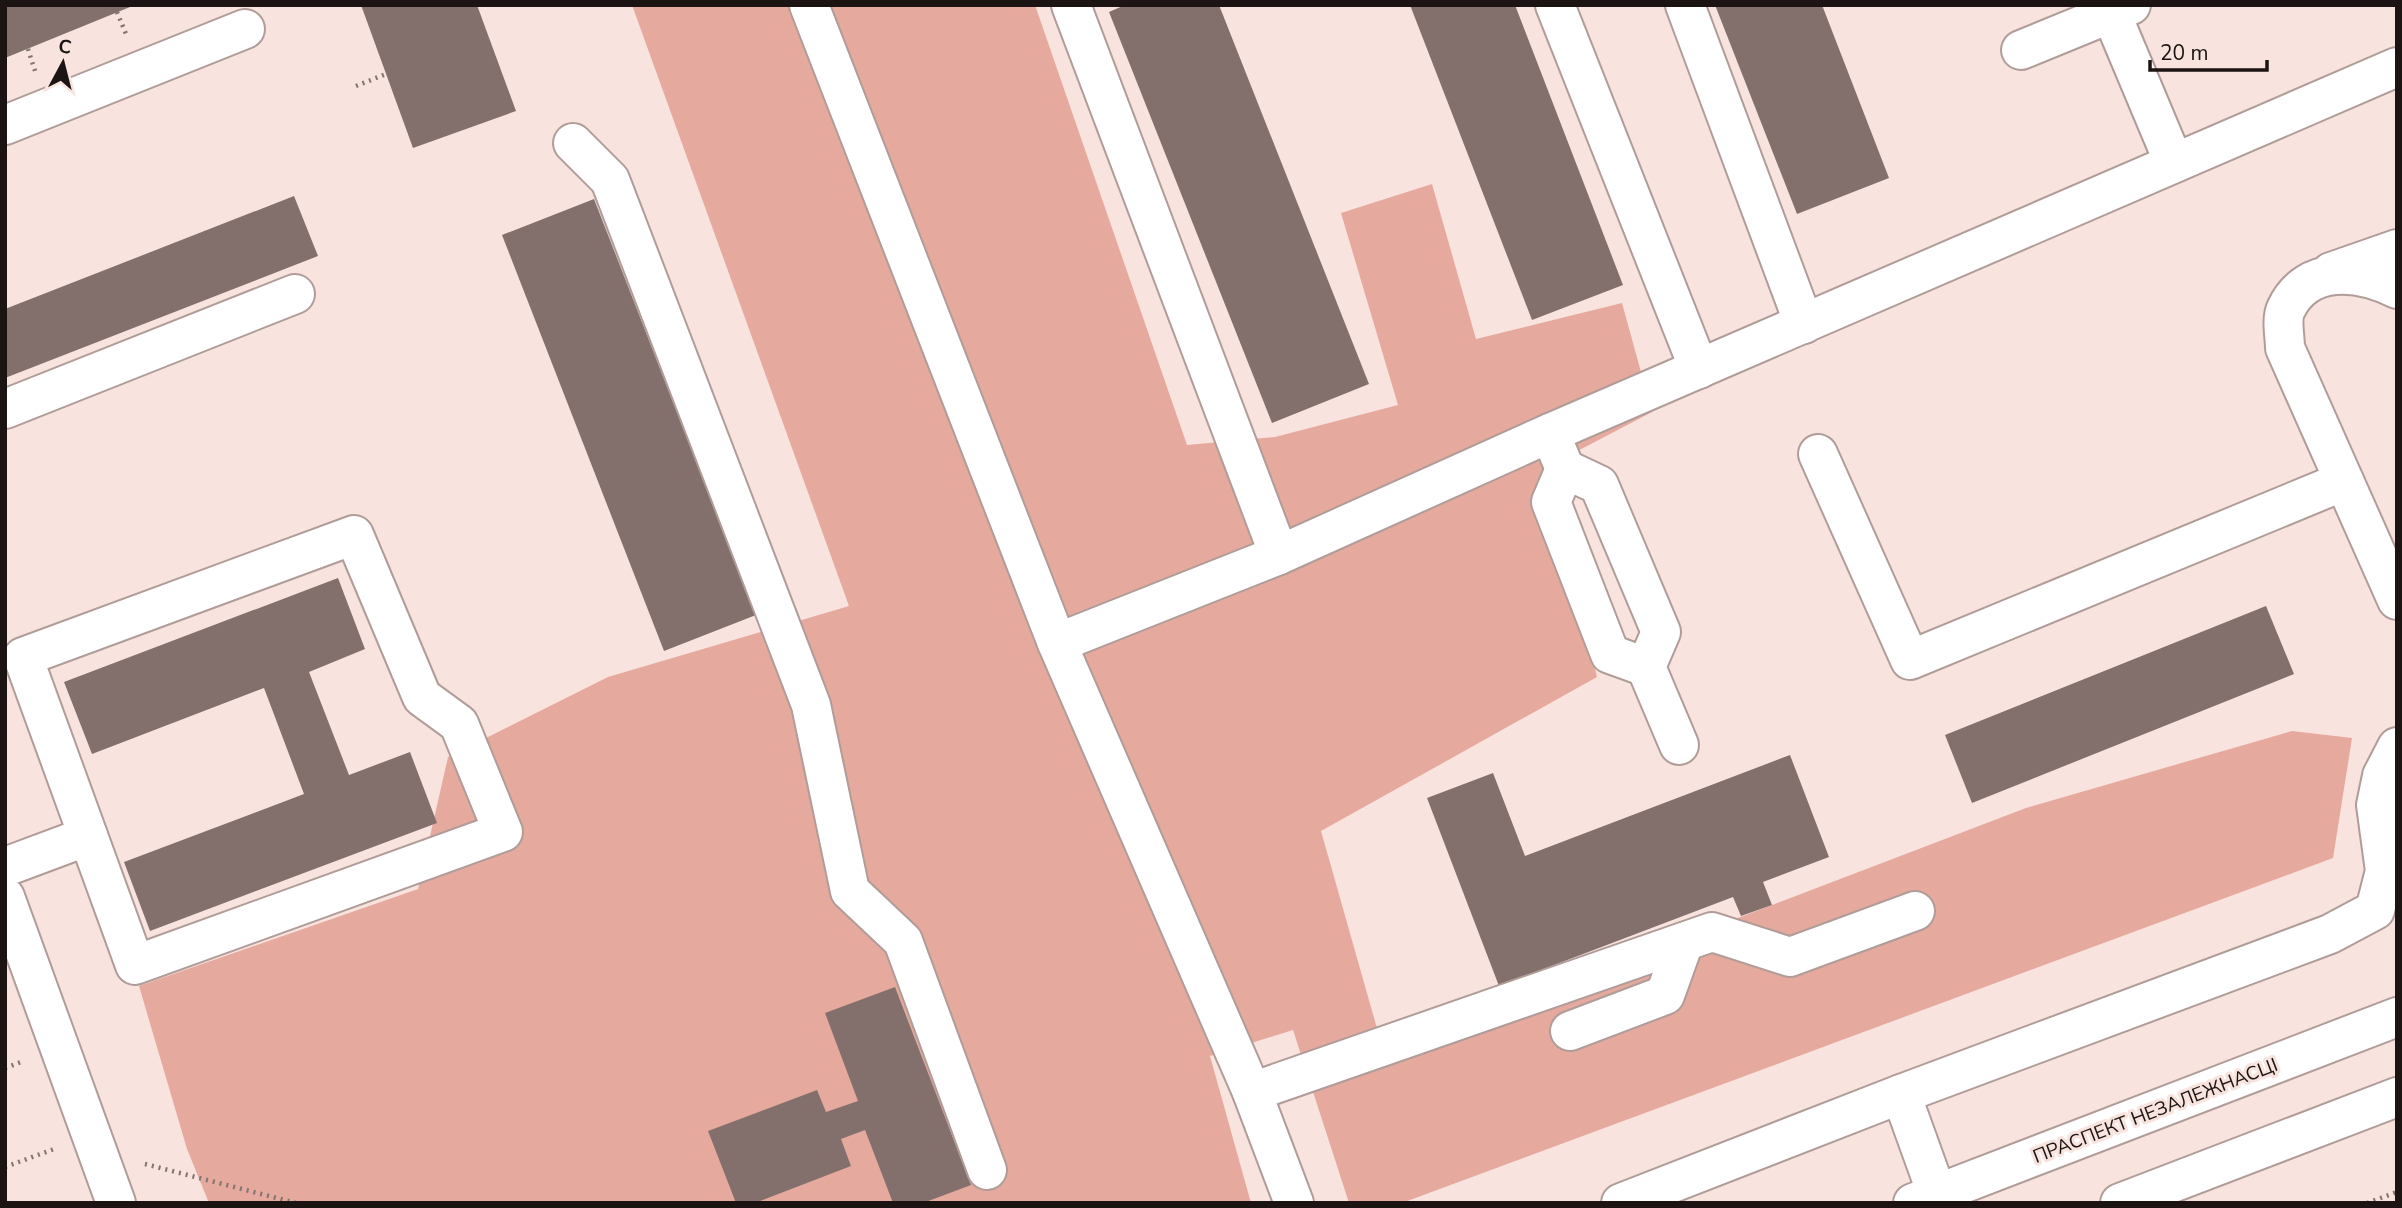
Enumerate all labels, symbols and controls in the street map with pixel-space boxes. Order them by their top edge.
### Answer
north arrow [28,28,98,98]
scale bar [2150,28,2267,72]
text: С [57,33,73,61]
text: 20 m [2160,39,2209,67]
street label: ПРАСПЕКТ НЕЗАЛЕЖНАСЦІ [2029,1052,2282,1170]

